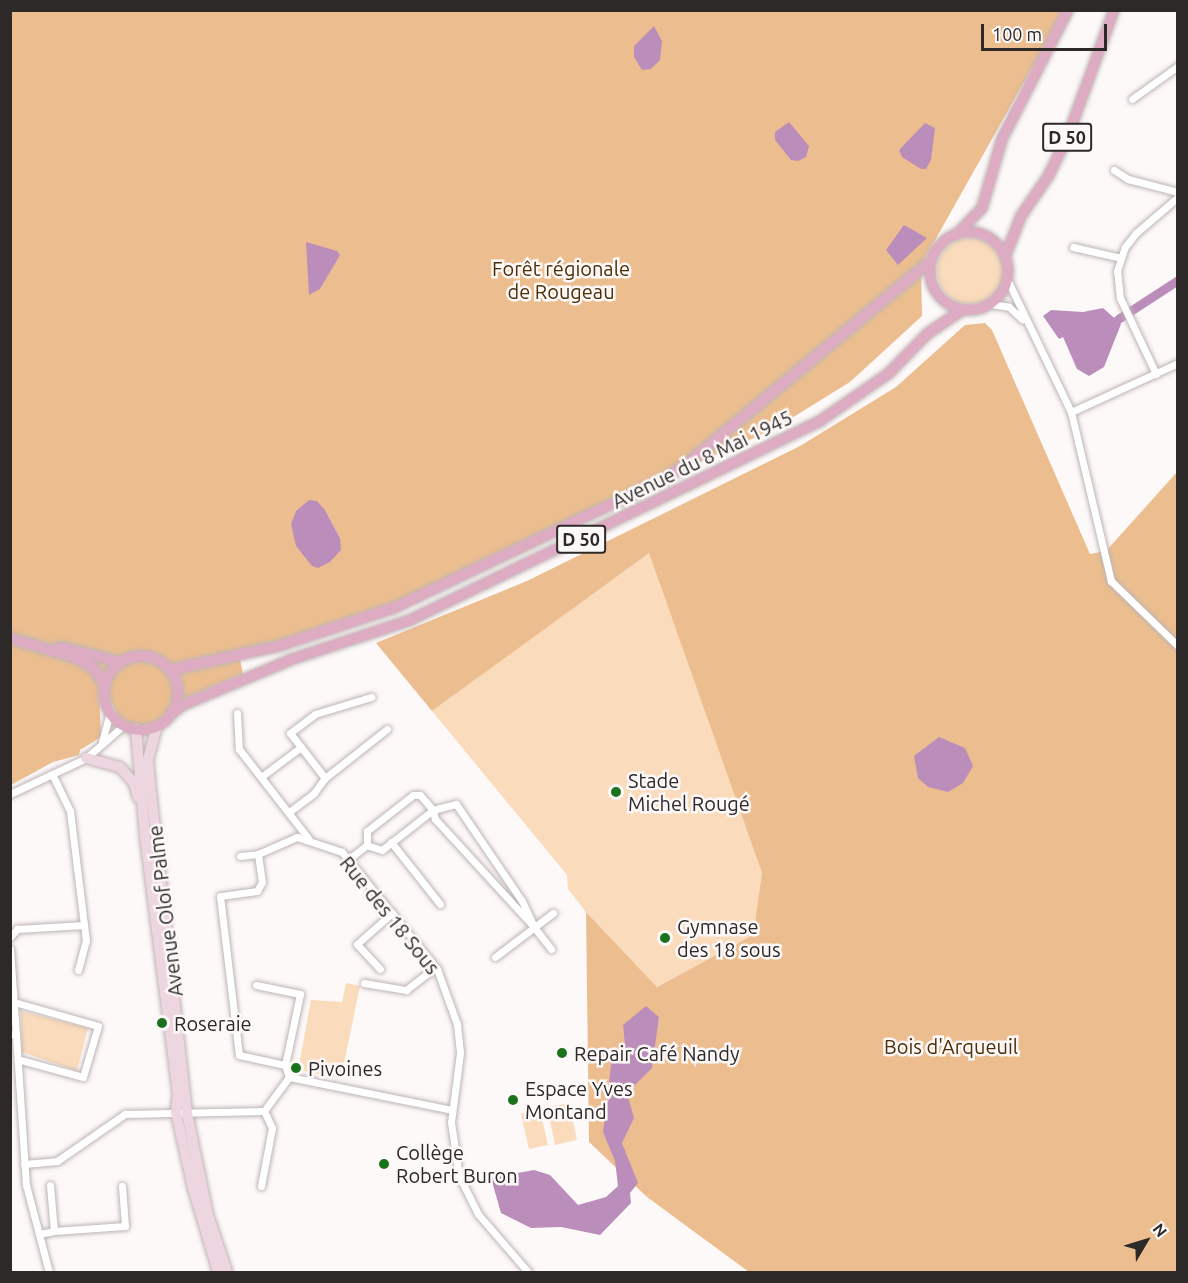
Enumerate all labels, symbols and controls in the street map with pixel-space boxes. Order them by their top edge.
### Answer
scale bar [984,12,1110,50]
text: 100 m [992,24,1042,44]
road number: D 50 [1042,122,1092,152]
park label: Forêt régionale de Rougeau [492,256,630,303]
street label: Avenue du 8 Mai 1945 [608,405,796,513]
road number: D 50 [556,524,606,554]
place label: Stade Michel Rougé [628,768,750,815]
marker: Stade Michel Rougé [609,785,623,799]
street label: Avenue Olof Palme [143,824,187,998]
street label: Rue des 18 Sous [335,851,445,979]
place label: Gymnase des 18 sous [677,915,781,962]
marker: Gymnase des 18 sous [658,931,672,945]
place label: Roseraie [174,1011,252,1035]
marker: Roseraie [155,1016,169,1030]
park label: Bois d'Arqueuil [884,1034,1018,1058]
place label: Repair Café Nandy [574,1041,740,1065]
marker: Repair Café Nandy [555,1046,569,1060]
place label: Pivoines [308,1056,382,1080]
marker: Pivoines [289,1061,303,1075]
place label: Espace Yves Montand [525,1076,633,1123]
marker: Espace Yves Montand [506,1093,520,1107]
place label: Collège Robert Buron [396,1140,518,1187]
marker: Collège Robert Buron [377,1157,391,1171]
north arrow [1116,1211,1176,1271]
text: N [1149,1220,1171,1240]

